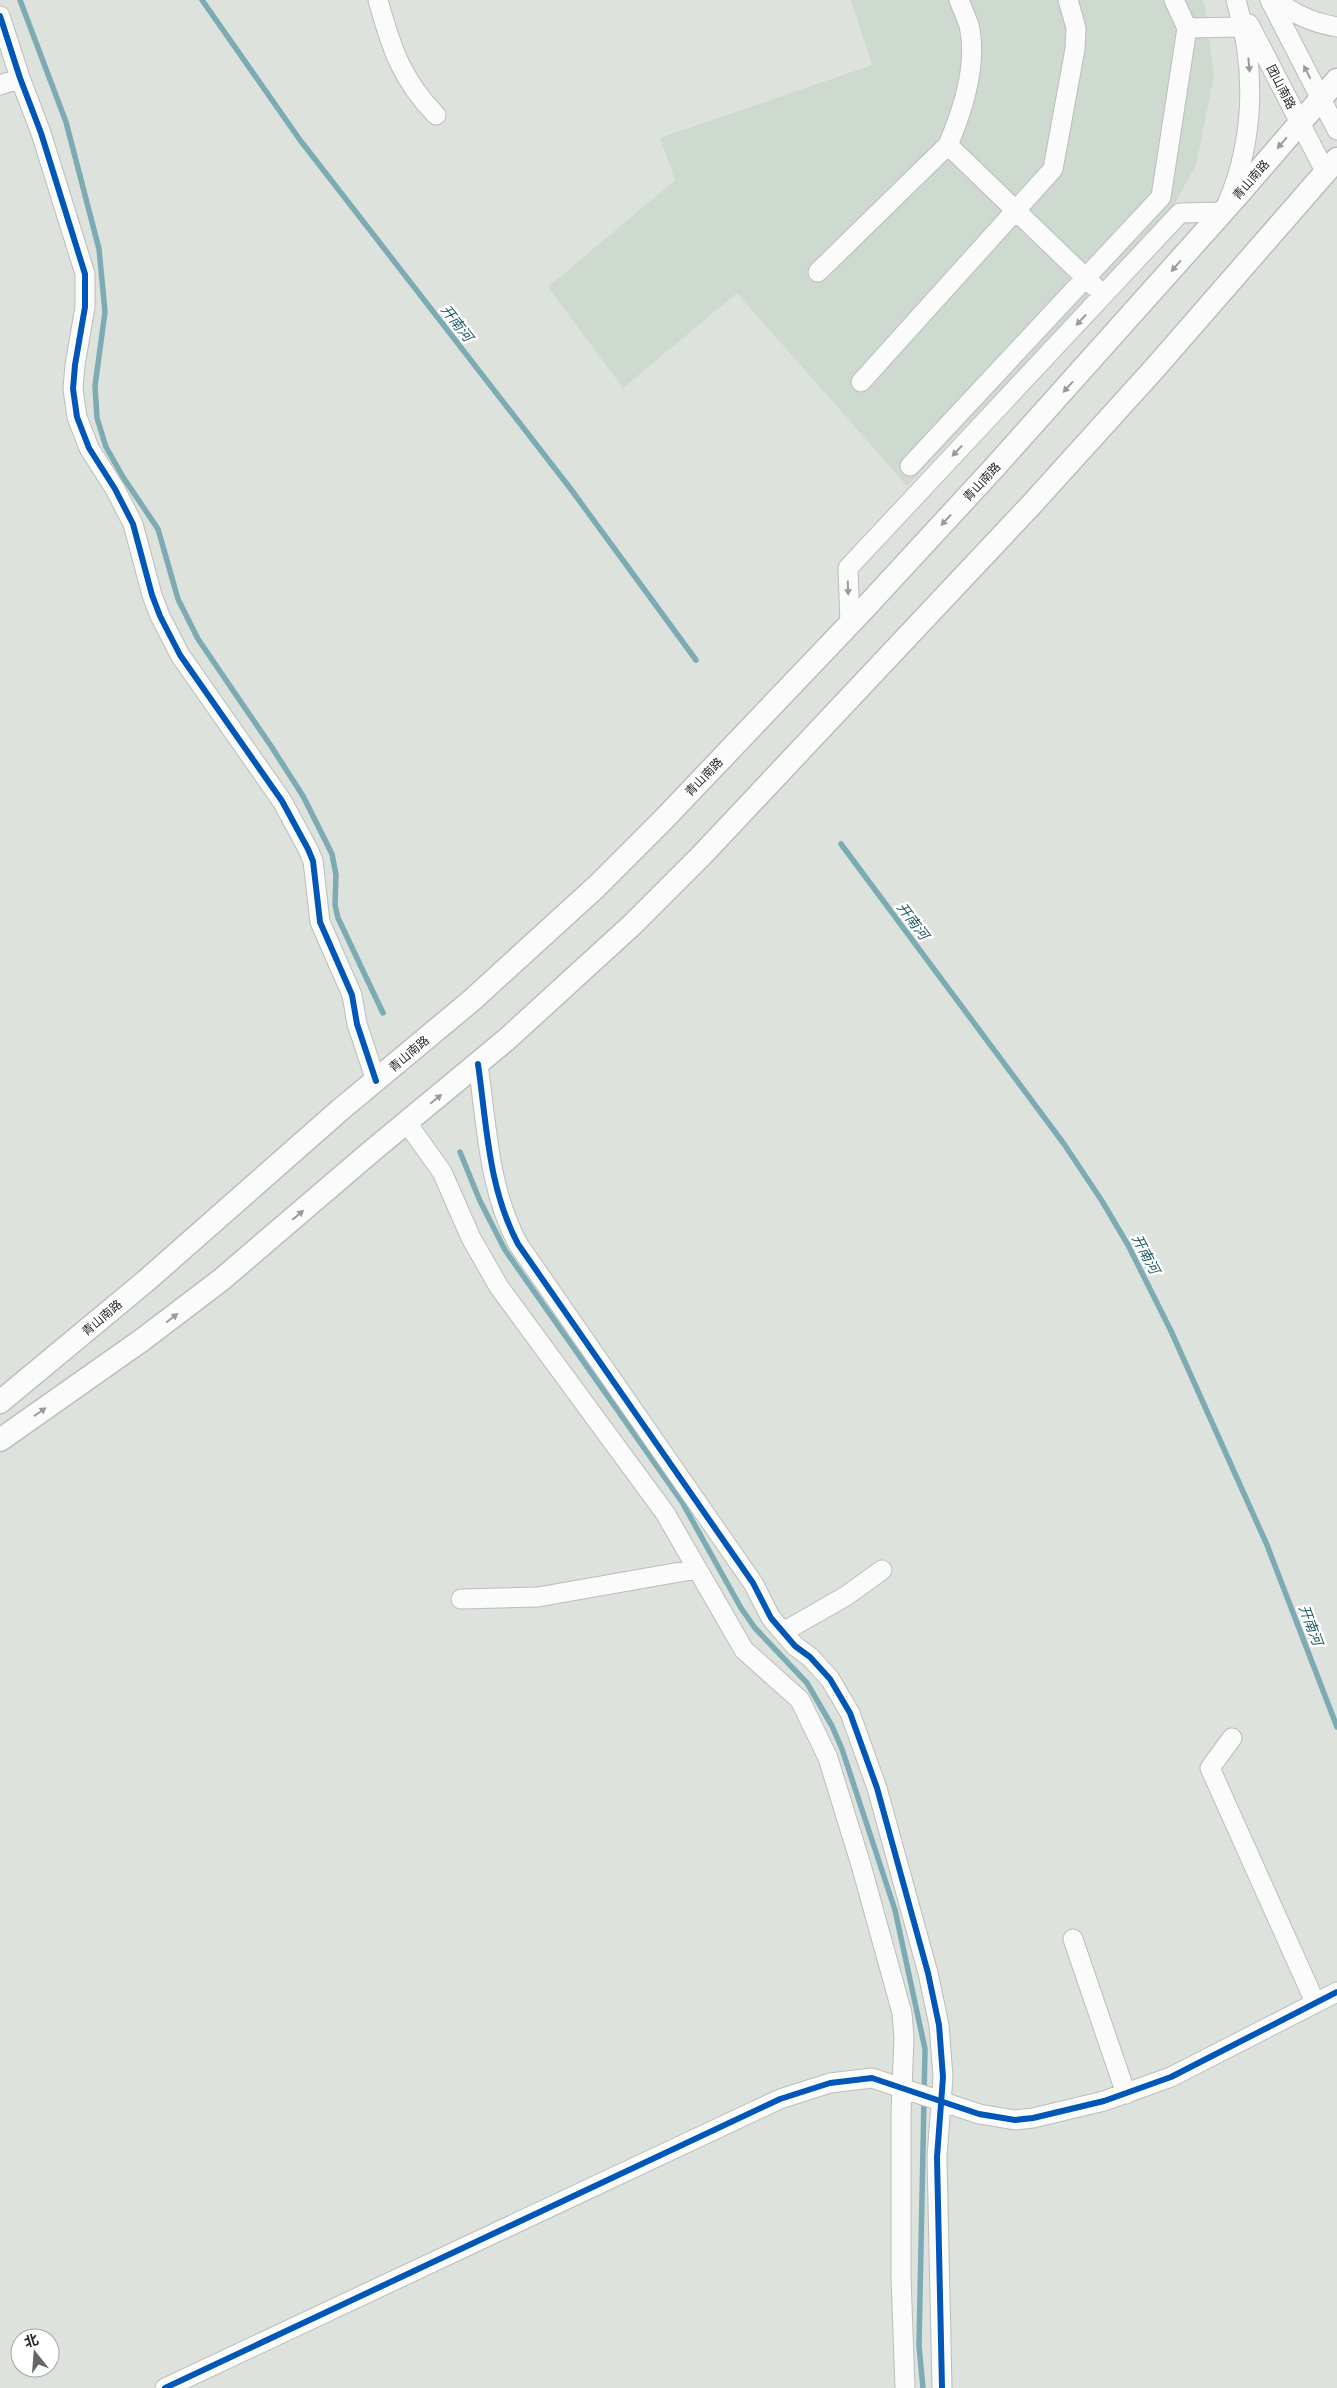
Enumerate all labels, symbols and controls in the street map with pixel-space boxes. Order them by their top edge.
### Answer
one-way arrow [1245,57,1253,73]
street label: 团山南路 [1264,62,1299,112]
one-way arrow [1303,64,1311,79]
one-way arrow [1277,136,1288,149]
street label: 青山南路 [1229,157,1272,203]
one-way arrow [1170,259,1181,272]
water label: 开南河 [437,301,479,347]
one-way arrow [1075,314,1087,326]
one-way arrow [1062,381,1074,393]
one-way arrow [951,445,963,457]
street label: 青山南路 [960,459,1003,504]
one-way arrow [941,514,952,526]
one-way arrow [845,580,853,596]
street label: 青山南路 [682,754,726,799]
water label: 开南河 [893,899,935,946]
street label: 青山南路 [385,1032,432,1075]
one-way arrow [429,1094,442,1105]
one-way arrow [292,1210,305,1221]
water label: 开南河 [1128,1231,1165,1279]
street label: 青山南路 [78,1296,125,1339]
one-way arrow [165,1312,178,1323]
one-way arrow [33,1407,47,1417]
water label: 开南河 [1295,1602,1328,1651]
north arrow [10,2328,60,2378]
text: 北 [22,2330,41,2351]

